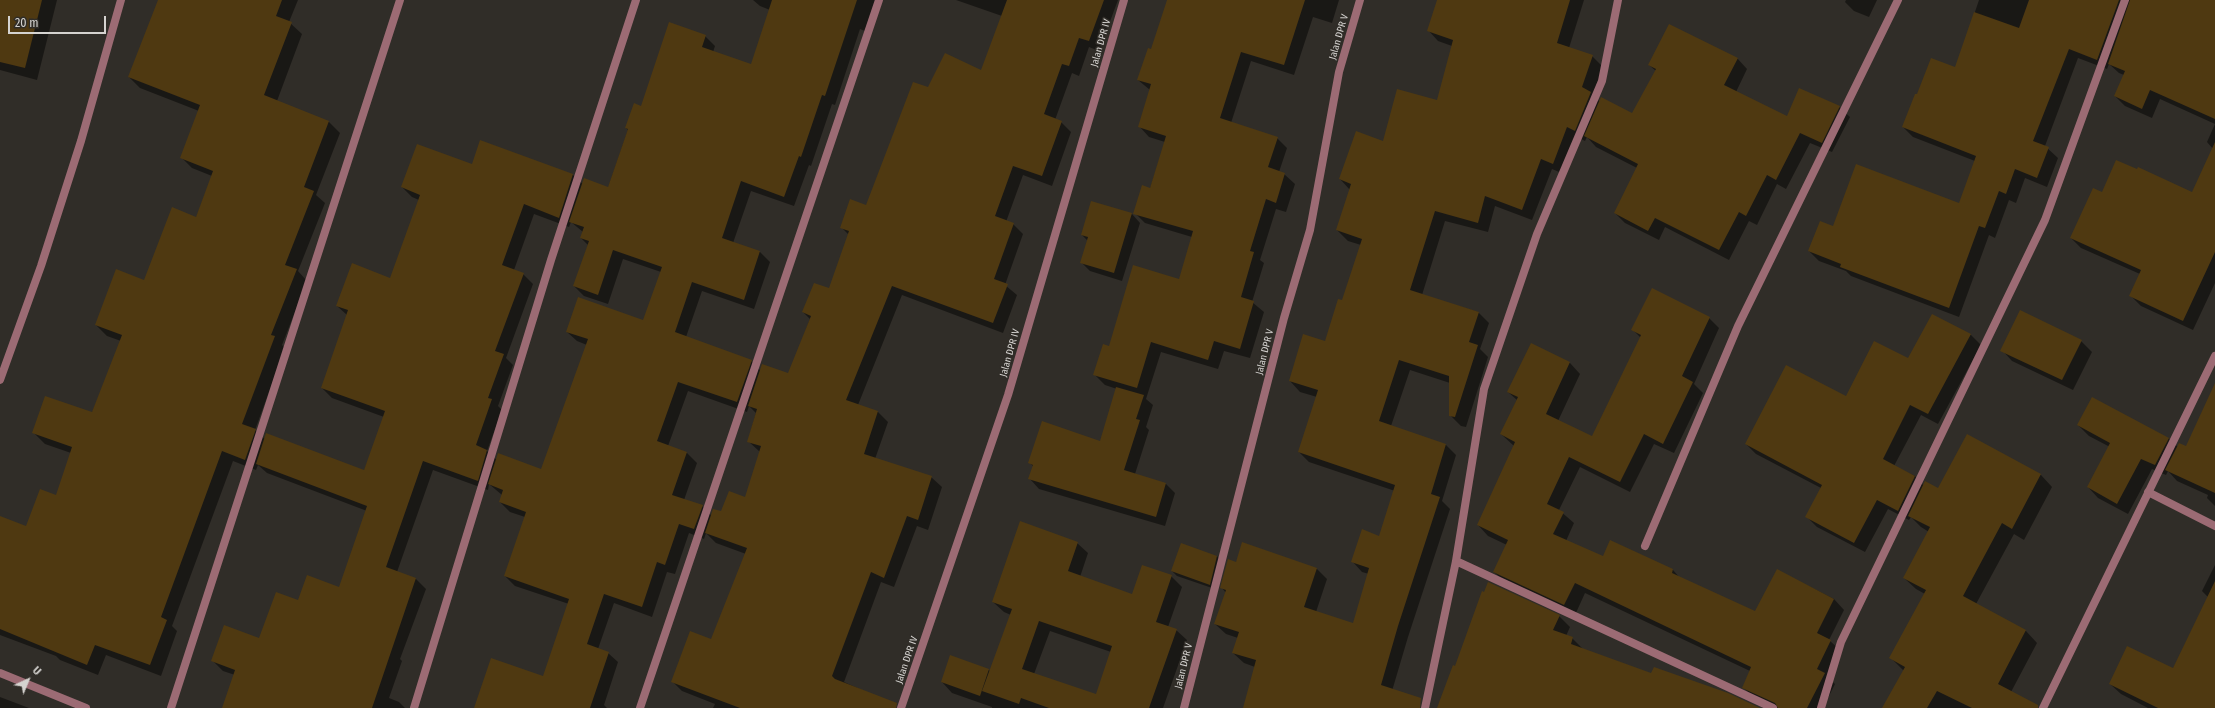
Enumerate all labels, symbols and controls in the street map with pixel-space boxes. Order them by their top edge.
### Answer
scale bar [10,8,108,34]
street label: Jalan DPR V [1327,13,1351,61]
text: 20 m [15,16,39,30]
street label: Jalan DPR IV [1088,18,1114,68]
street label: Jalan DPR IV [997,328,1023,378]
street label: Jalan DPR V [1254,328,1276,376]
street label: Jalan DPR IV [893,635,921,685]
street label: Jalan DPR V [1173,642,1195,690]
north arrow [8,660,48,700]
text: U [30,664,44,678]

